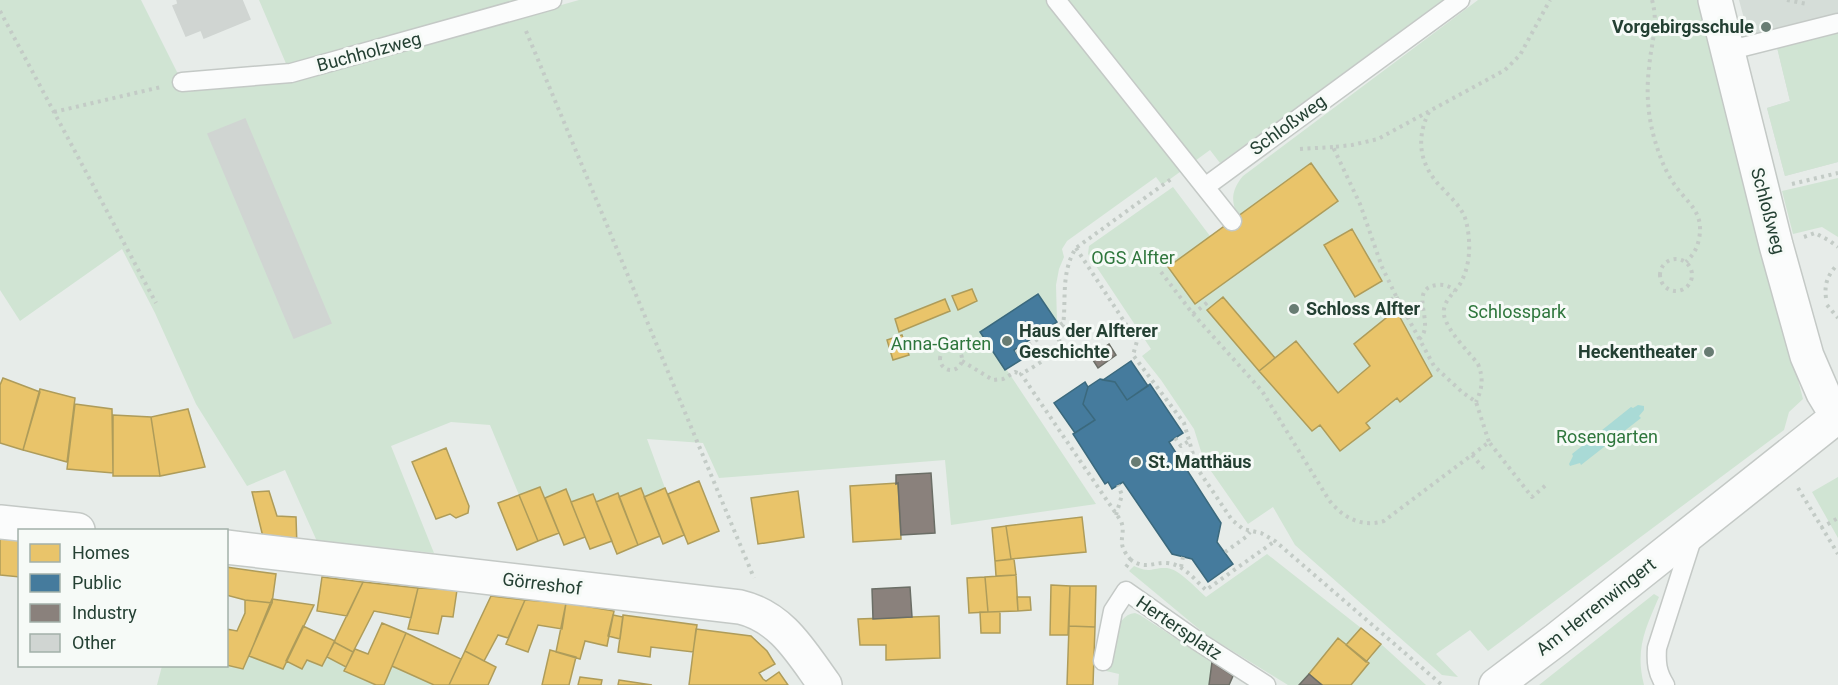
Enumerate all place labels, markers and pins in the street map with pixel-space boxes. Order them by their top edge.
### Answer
place label: Vorgebirgsschule [1612,16,1754,37]
marker: Vorgebirgsschule [1759,20,1773,34]
place label: Schloss Alfter [1306,298,1421,319]
marker: Schloss Alfter [1287,302,1301,316]
place label: Haus der Alfterer Geschichte [1019,320,1158,362]
marker: Haus der Alfterer Geschichte [1000,334,1014,348]
place label: Heckentheater [1578,341,1697,362]
marker: Heckentheater [1702,345,1716,359]
place label: St. Matthäus [1148,451,1251,472]
marker: St. Matthäus [1129,455,1143,469]

